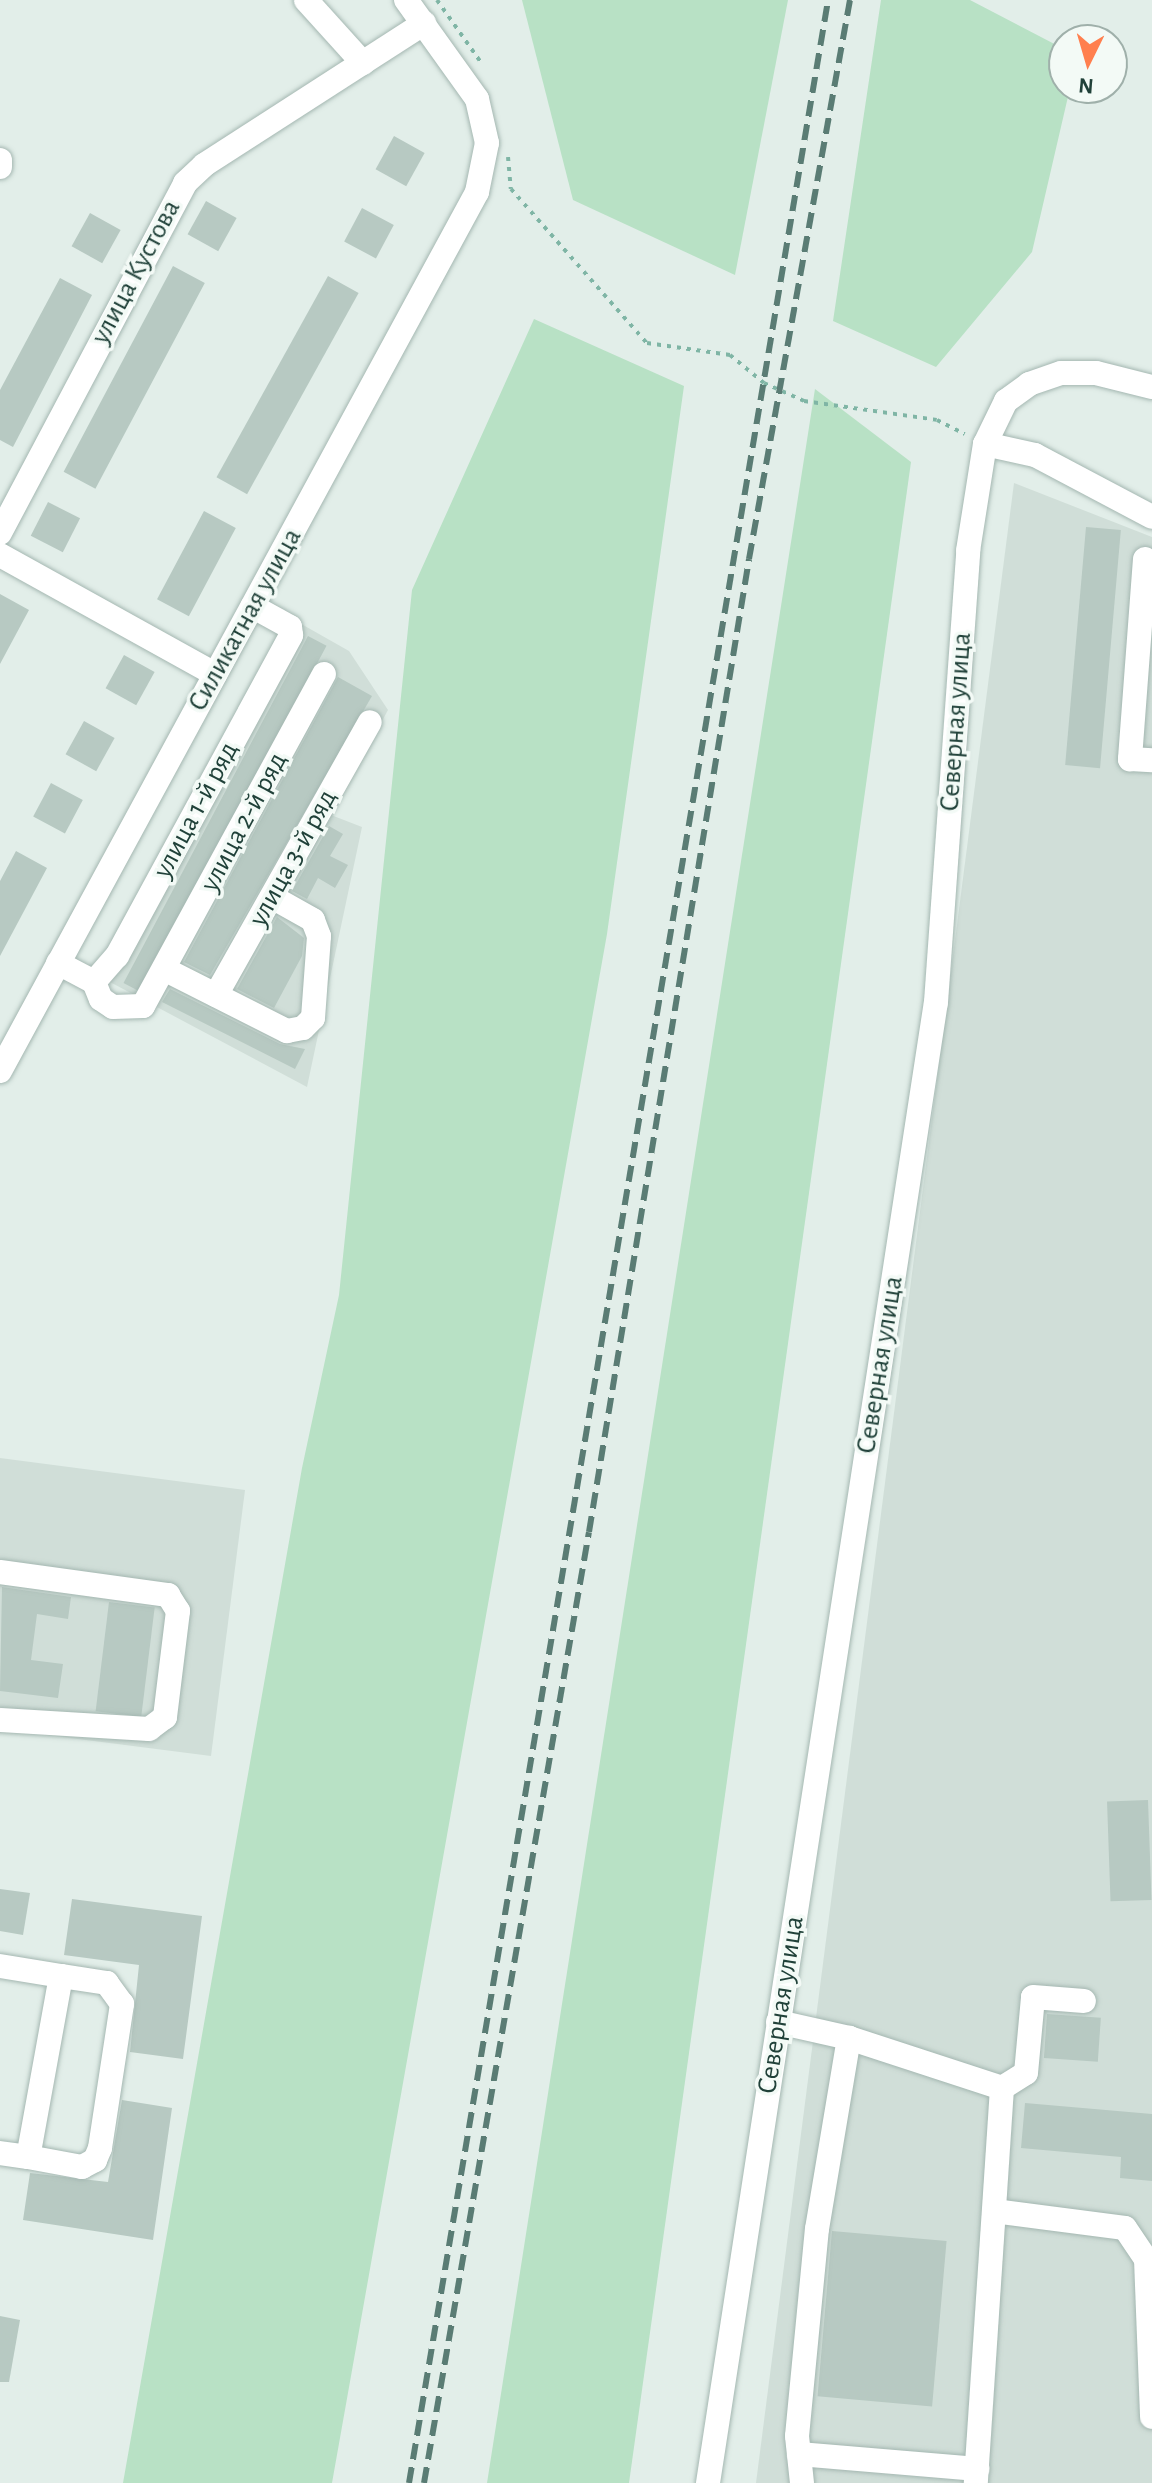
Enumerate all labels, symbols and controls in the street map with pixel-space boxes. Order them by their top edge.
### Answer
north arrow [1048,24,1128,104]
text: N [1078,74,1095,98]
street label: улица Кустова [84,194,188,350]
street label: Силикатная улица [181,523,309,717]
street label: Северная улица [933,631,979,813]
street label: улица 1-й ряд [146,736,246,884]
street label: улица 2-й ряд [193,747,295,897]
street label: улица 3-й ряд [242,784,344,932]
street label: Северная улица [849,1274,911,1456]
street label: Северная улица [750,1914,812,2096]

